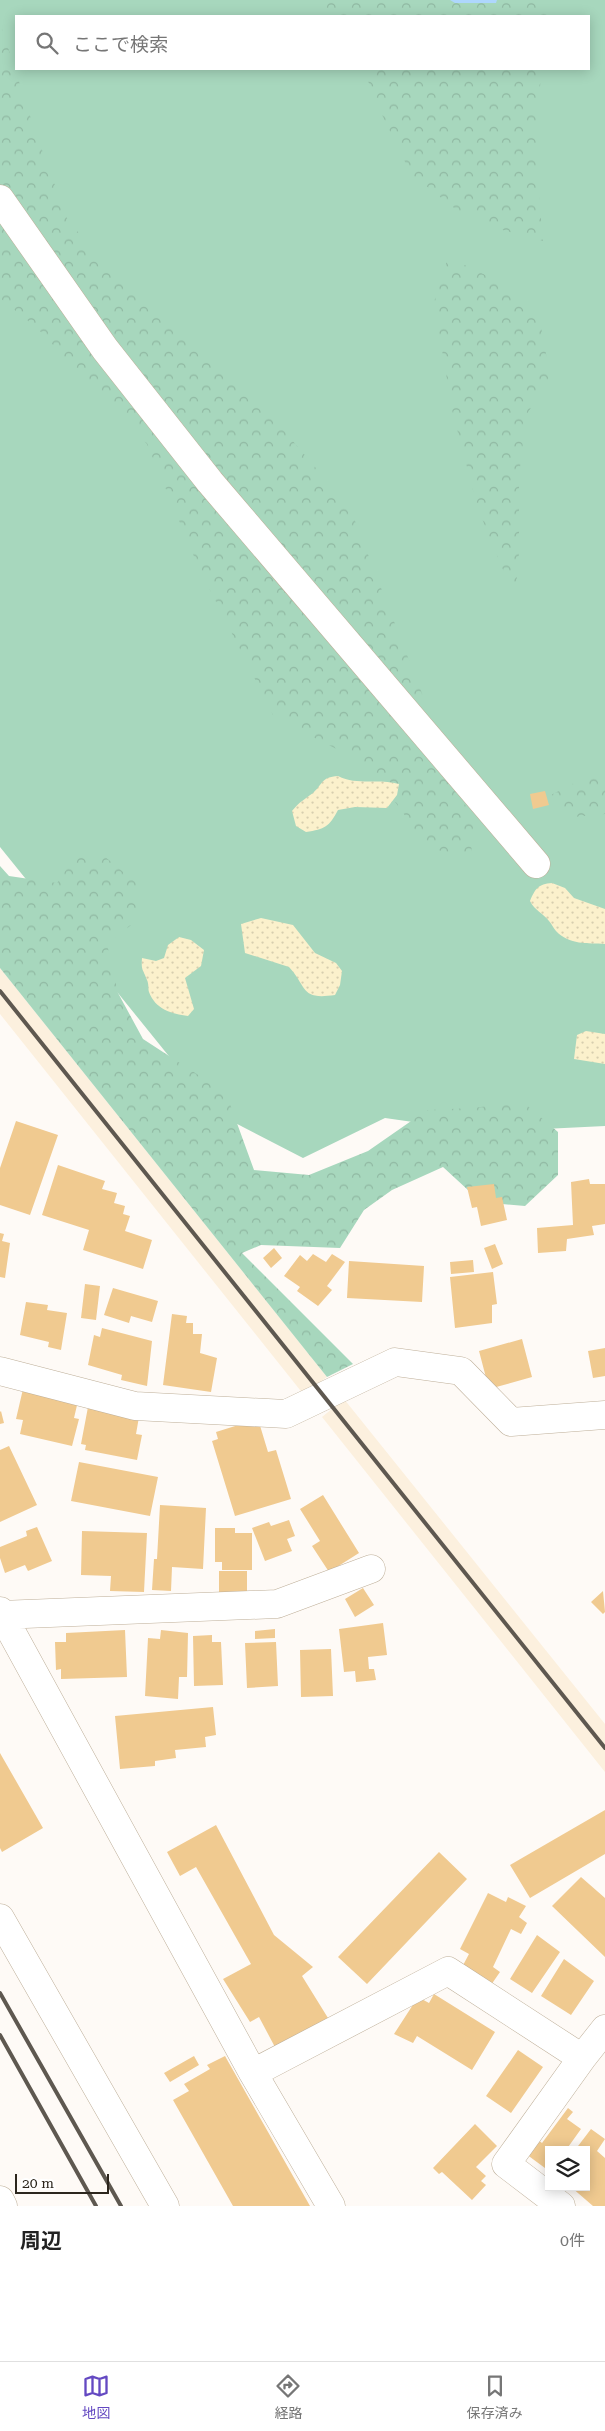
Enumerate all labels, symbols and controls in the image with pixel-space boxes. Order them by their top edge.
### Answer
search box [15,15,590,70]
icon: search [33,29,61,57]
text: ここで検索 [73,33,168,56]
map controls [545,2146,590,2191]
button: layers [545,2146,590,2191]
scale bar [15,2171,109,2194]
text: 20 m [22,2175,54,2191]
text: 周辺 [20,2229,62,2253]
text: 0件 [560,2231,585,2250]
tab: 地図 [82,2372,110,2422]
tab: 経路 [274,2372,302,2422]
tab: 保存済み [467,2372,523,2422]

